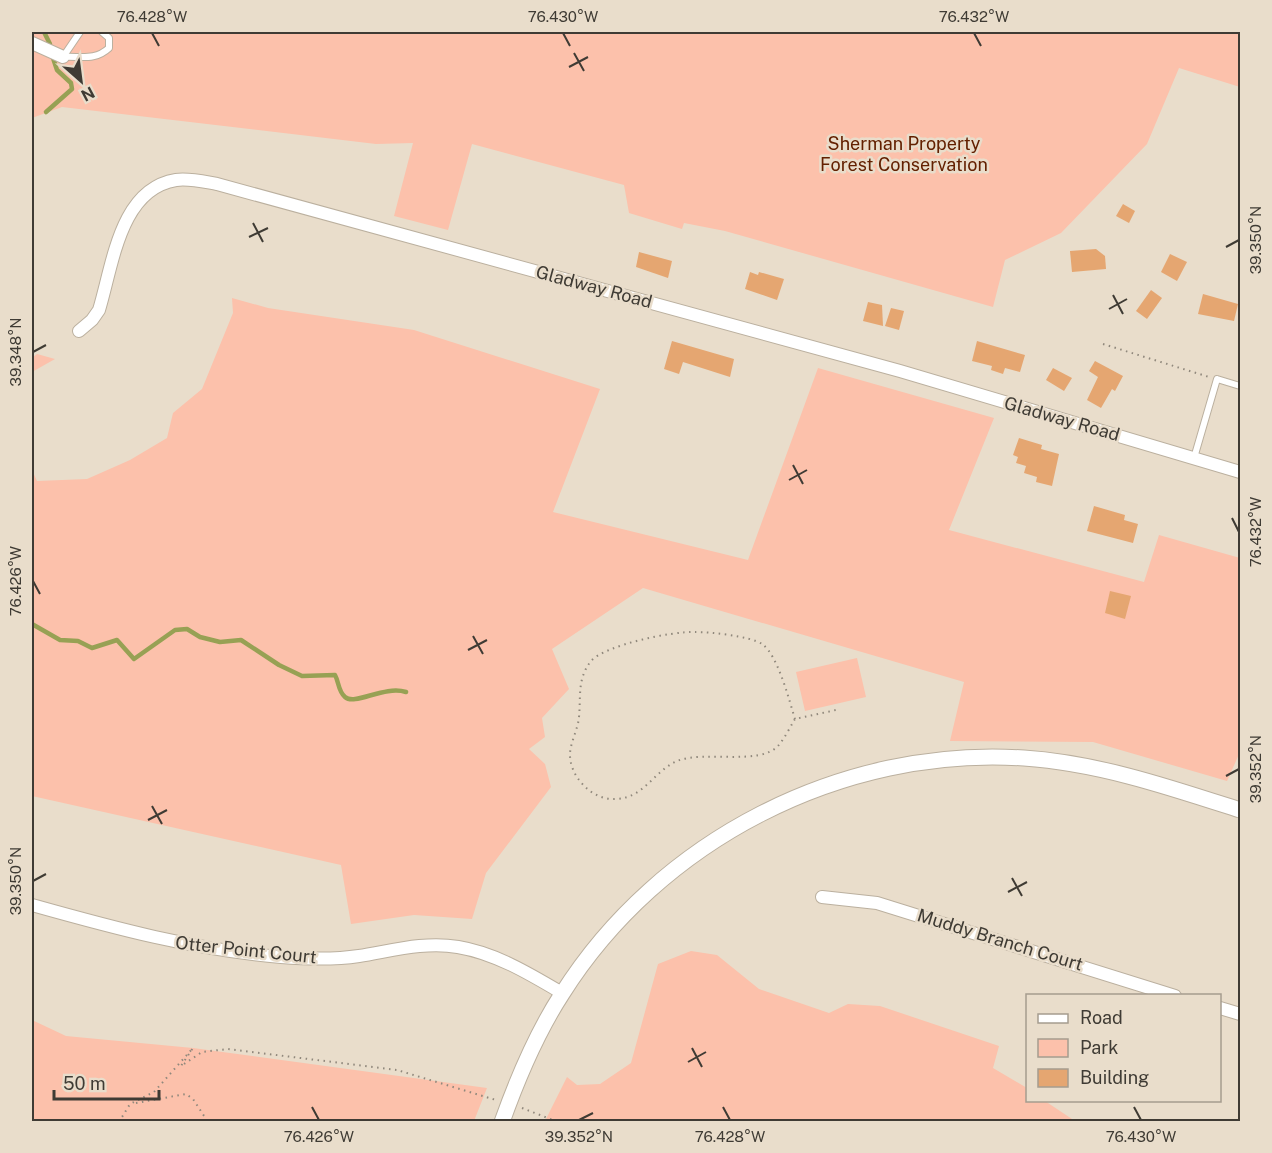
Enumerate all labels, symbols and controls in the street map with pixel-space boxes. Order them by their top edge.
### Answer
text: 76.428°W [117,8,187,25]
text: 76.430°W [528,8,598,25]
text: 76.432°W [939,8,1009,25]
north arrow [51,51,111,111]
text: N [78,82,98,105]
park label: Sherman Property Forest Conservation [820,133,988,175]
text: 39.350°N [1247,206,1264,274]
street label: Gladway Road [534,261,654,312]
text: 39.348°N [7,318,24,386]
street label: Gladway Road [1002,392,1122,445]
text: 76.432°W [1247,497,1264,567]
text: 76.426°W [7,546,24,616]
text: 39.352°N [1247,735,1264,803]
text: 39.350°N [7,847,24,915]
street label: Muddy Branch Court [915,904,1086,975]
street label: Otter Point Court [174,932,318,967]
legend [1026,994,1221,1102]
text: Road [1080,1007,1123,1028]
text: Park [1080,1037,1118,1058]
scale bar [54,1063,159,1101]
text: Building [1080,1067,1149,1088]
text: 50 m [63,1073,106,1094]
text: 76.426°W [284,1128,354,1145]
text: 39.352°N [545,1128,613,1145]
text: 76.428°W [695,1128,765,1145]
text: 76.430°W [1106,1128,1176,1145]

